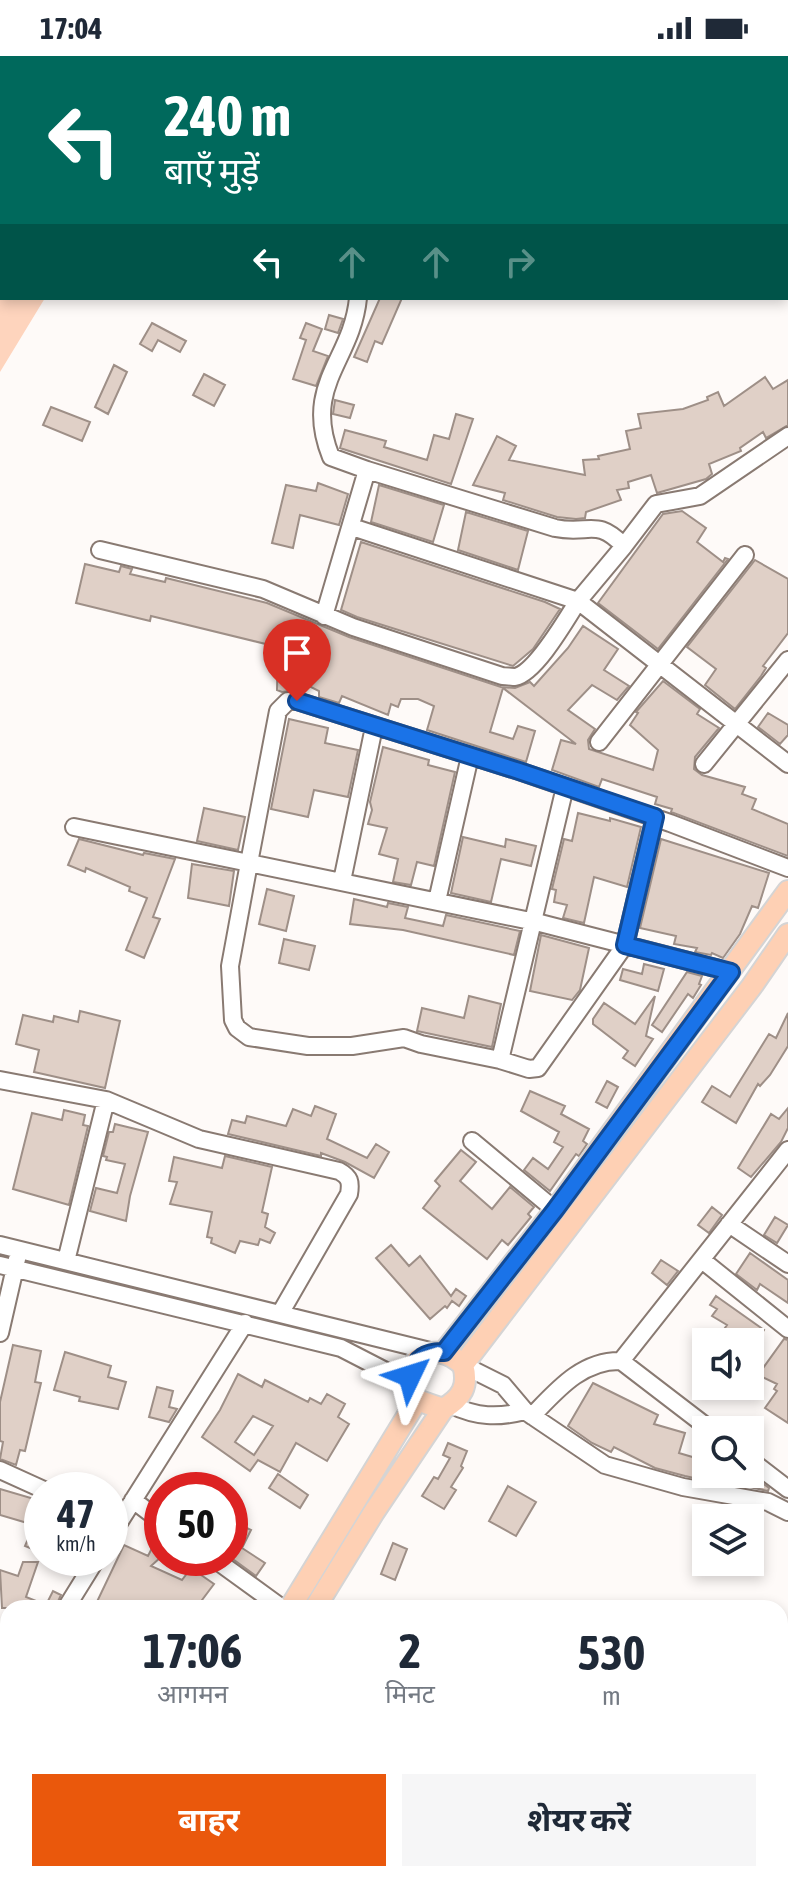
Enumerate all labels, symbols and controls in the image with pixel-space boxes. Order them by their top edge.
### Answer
text: 17:04 [40,11,102,45]
text: 240 m [164,84,291,148]
icon: left [32,88,136,192]
text: बाएँ मुड़ें [164,150,260,192]
icon: left [246,240,290,284]
icon: ahead [330,240,374,284]
icon: ahead [414,240,458,284]
icon: right [498,240,542,284]
pin [263,619,331,701]
icon: arrive [275,631,319,675]
map controls [692,1328,764,1576]
button: sound [692,1328,764,1400]
position arrow [368,1334,452,1418]
button: search [692,1416,764,1488]
speed limit sign: 50 [144,1472,248,1576]
text: 47 [57,1491,95,1536]
button: layers [692,1504,764,1576]
text: km/h [56,1532,96,1555]
text: 17:06 [143,1623,242,1678]
text: 2 [399,1623,421,1678]
text: 530 [578,1625,645,1680]
text: आगमन [157,1679,228,1709]
text: मिनट [385,1679,435,1709]
text: m [602,1681,621,1711]
button: बाहर [32,1774,386,1866]
button: शेयर करें [402,1774,756,1866]

